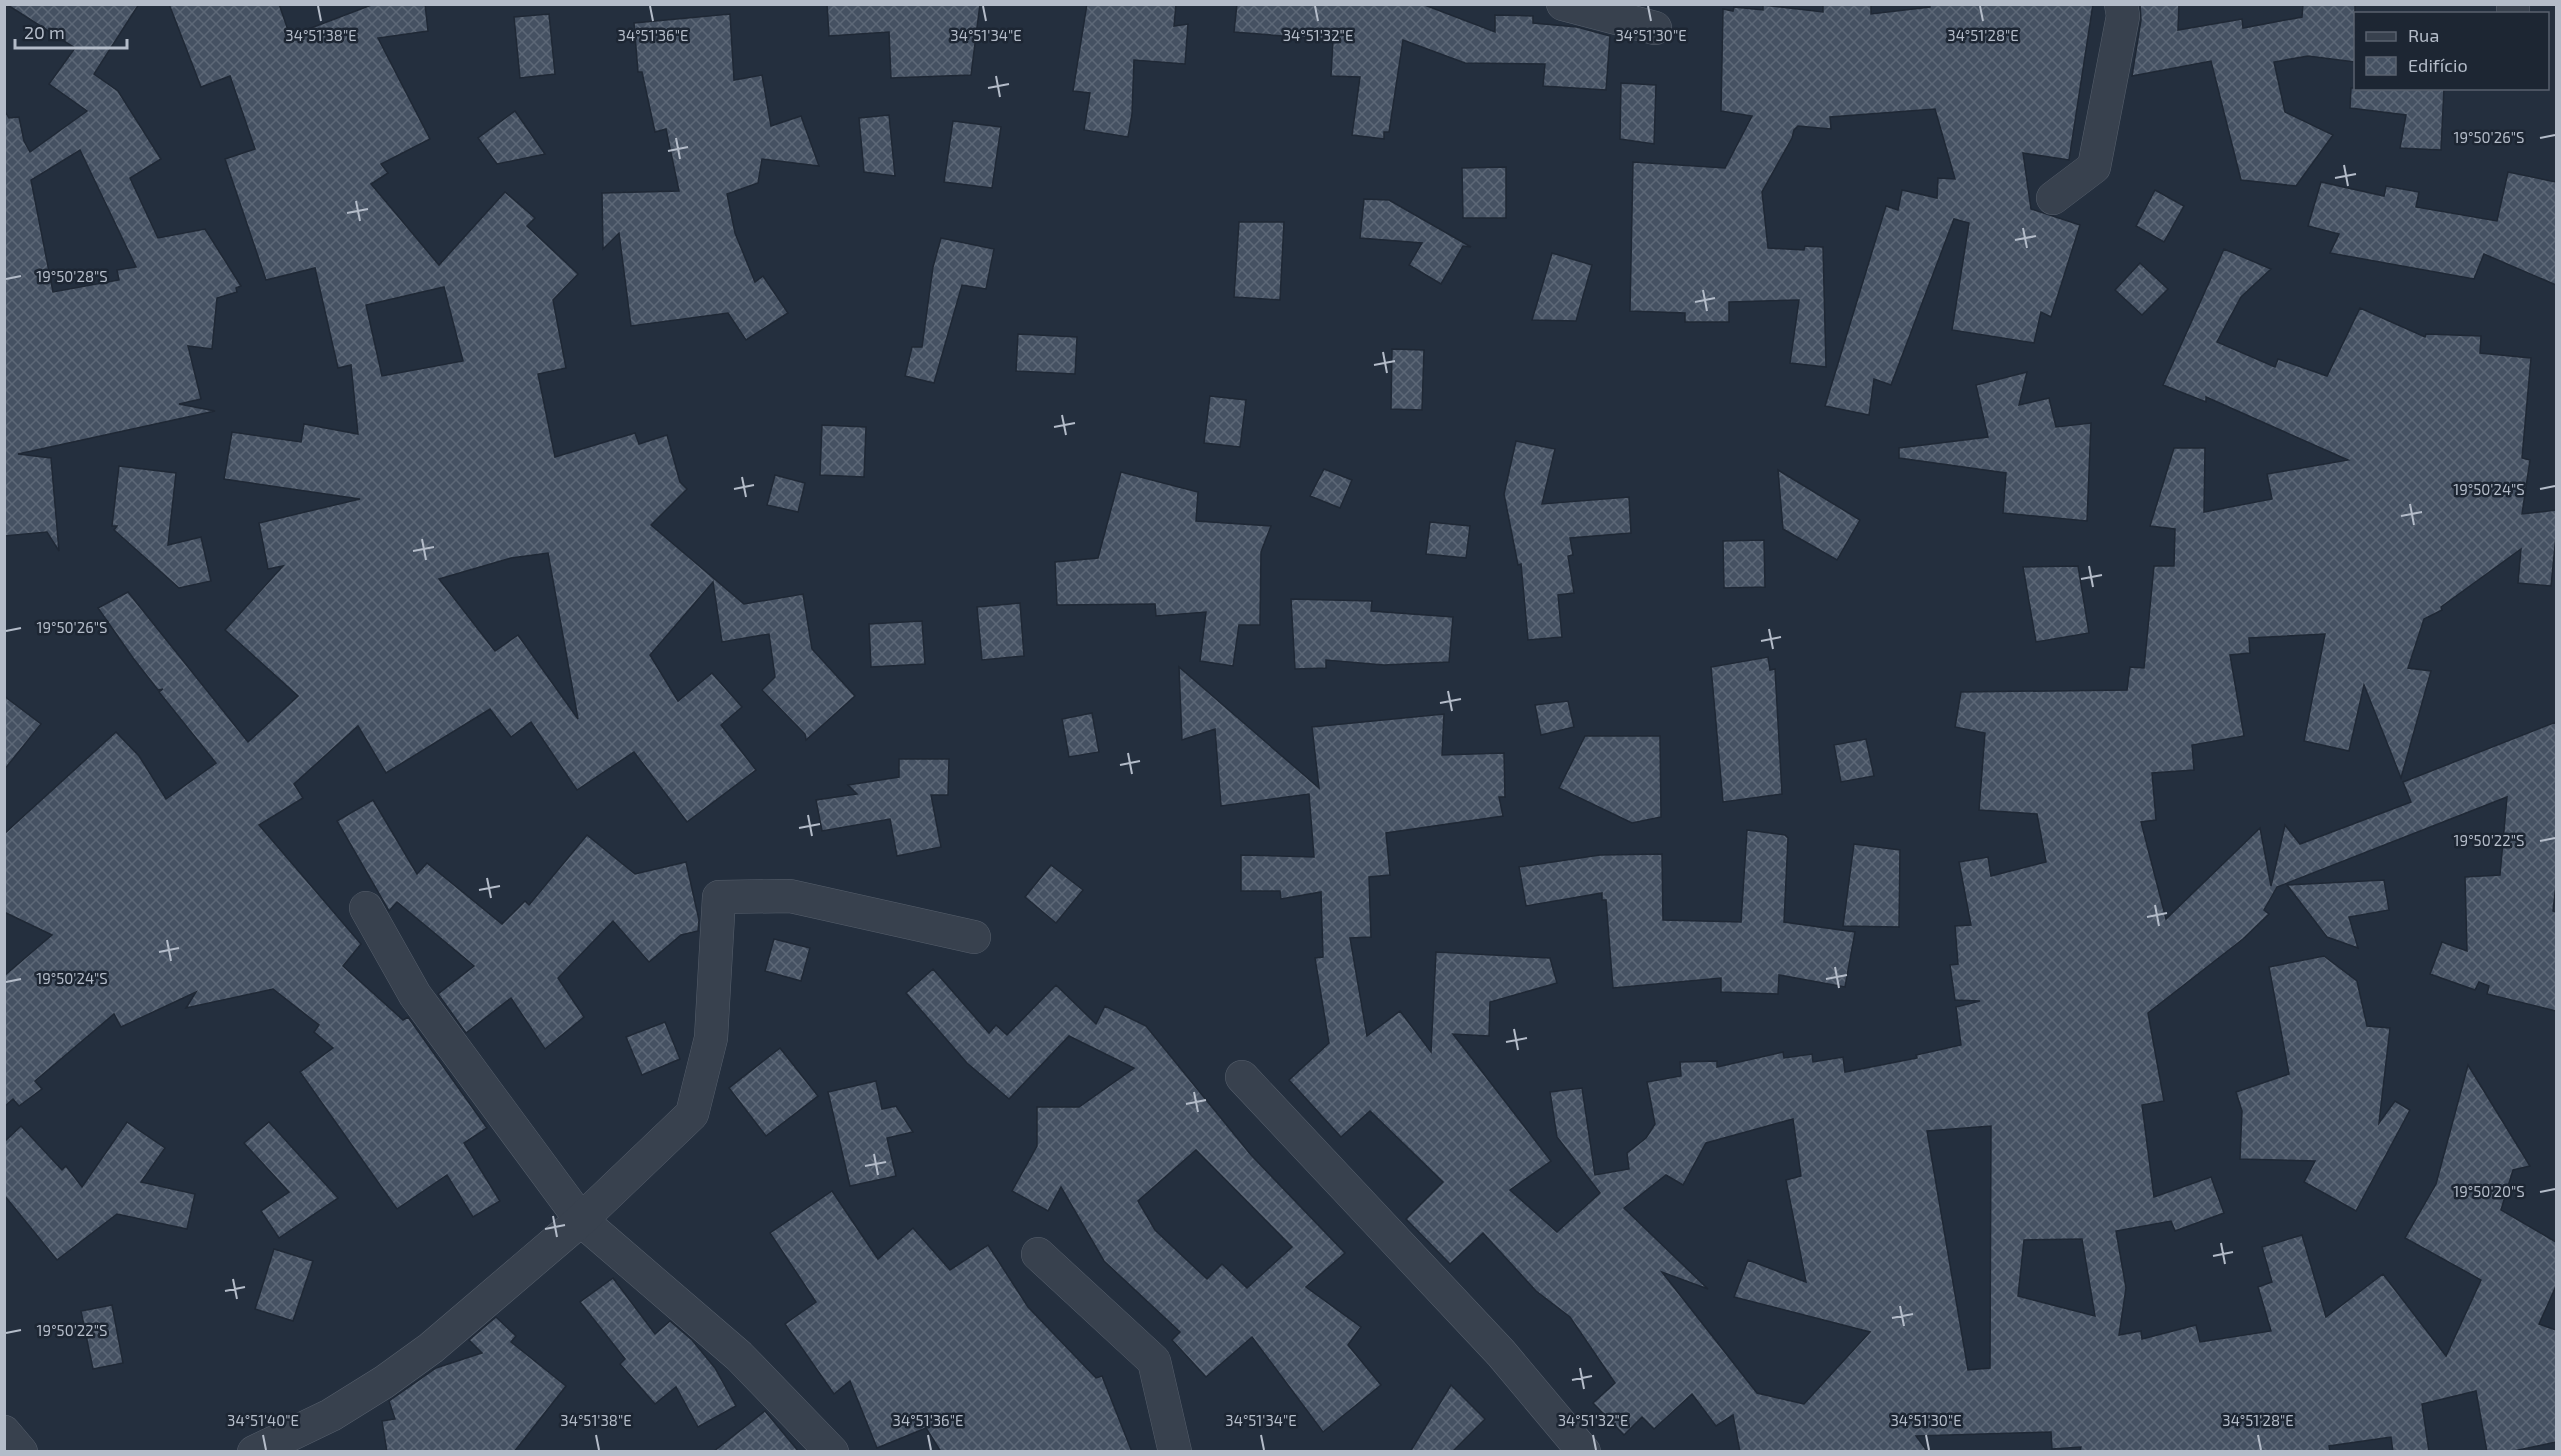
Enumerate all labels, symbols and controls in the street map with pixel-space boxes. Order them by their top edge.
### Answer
scale bar [15,12,128,50]
legend [2354,12,2549,90]
text: 20 m [24,21,65,43]
text: Rua [2408,24,2439,46]
text: 34°51'38"E [285,26,357,44]
text: 34°51'36"E [618,26,688,44]
text: 34°51'34"E [950,26,1022,44]
text: 34°51'32"E [1283,26,1353,44]
text: 34°51'30"E [1615,26,1687,44]
text: 34°51'28"E [1947,26,2019,44]
text: Edifício [2408,54,2468,76]
text: 19°50'26"S [2454,128,2524,146]
text: 19°50'28"S [36,267,108,285]
text: 19°50'24"S [2453,480,2525,498]
text: 19°50'26"S [37,618,107,636]
text: 19°50'22"S [2454,831,2524,849]
text: 19°50'24"S [36,969,108,987]
text: 19°50'20"S [2453,1182,2525,1200]
text: 19°50'22"S [37,1321,107,1339]
text: 34°51'40"E [227,1411,299,1429]
text: 34°51'38"E [560,1411,632,1429]
text: 34°51'36"E [893,1411,963,1429]
text: 34°51'34"E [1225,1411,1297,1429]
text: 34°51'32"E [1558,1411,1628,1429]
text: 34°51'30"E [1890,1411,1962,1429]
text: 34°51'28"E [2222,1411,2294,1429]

